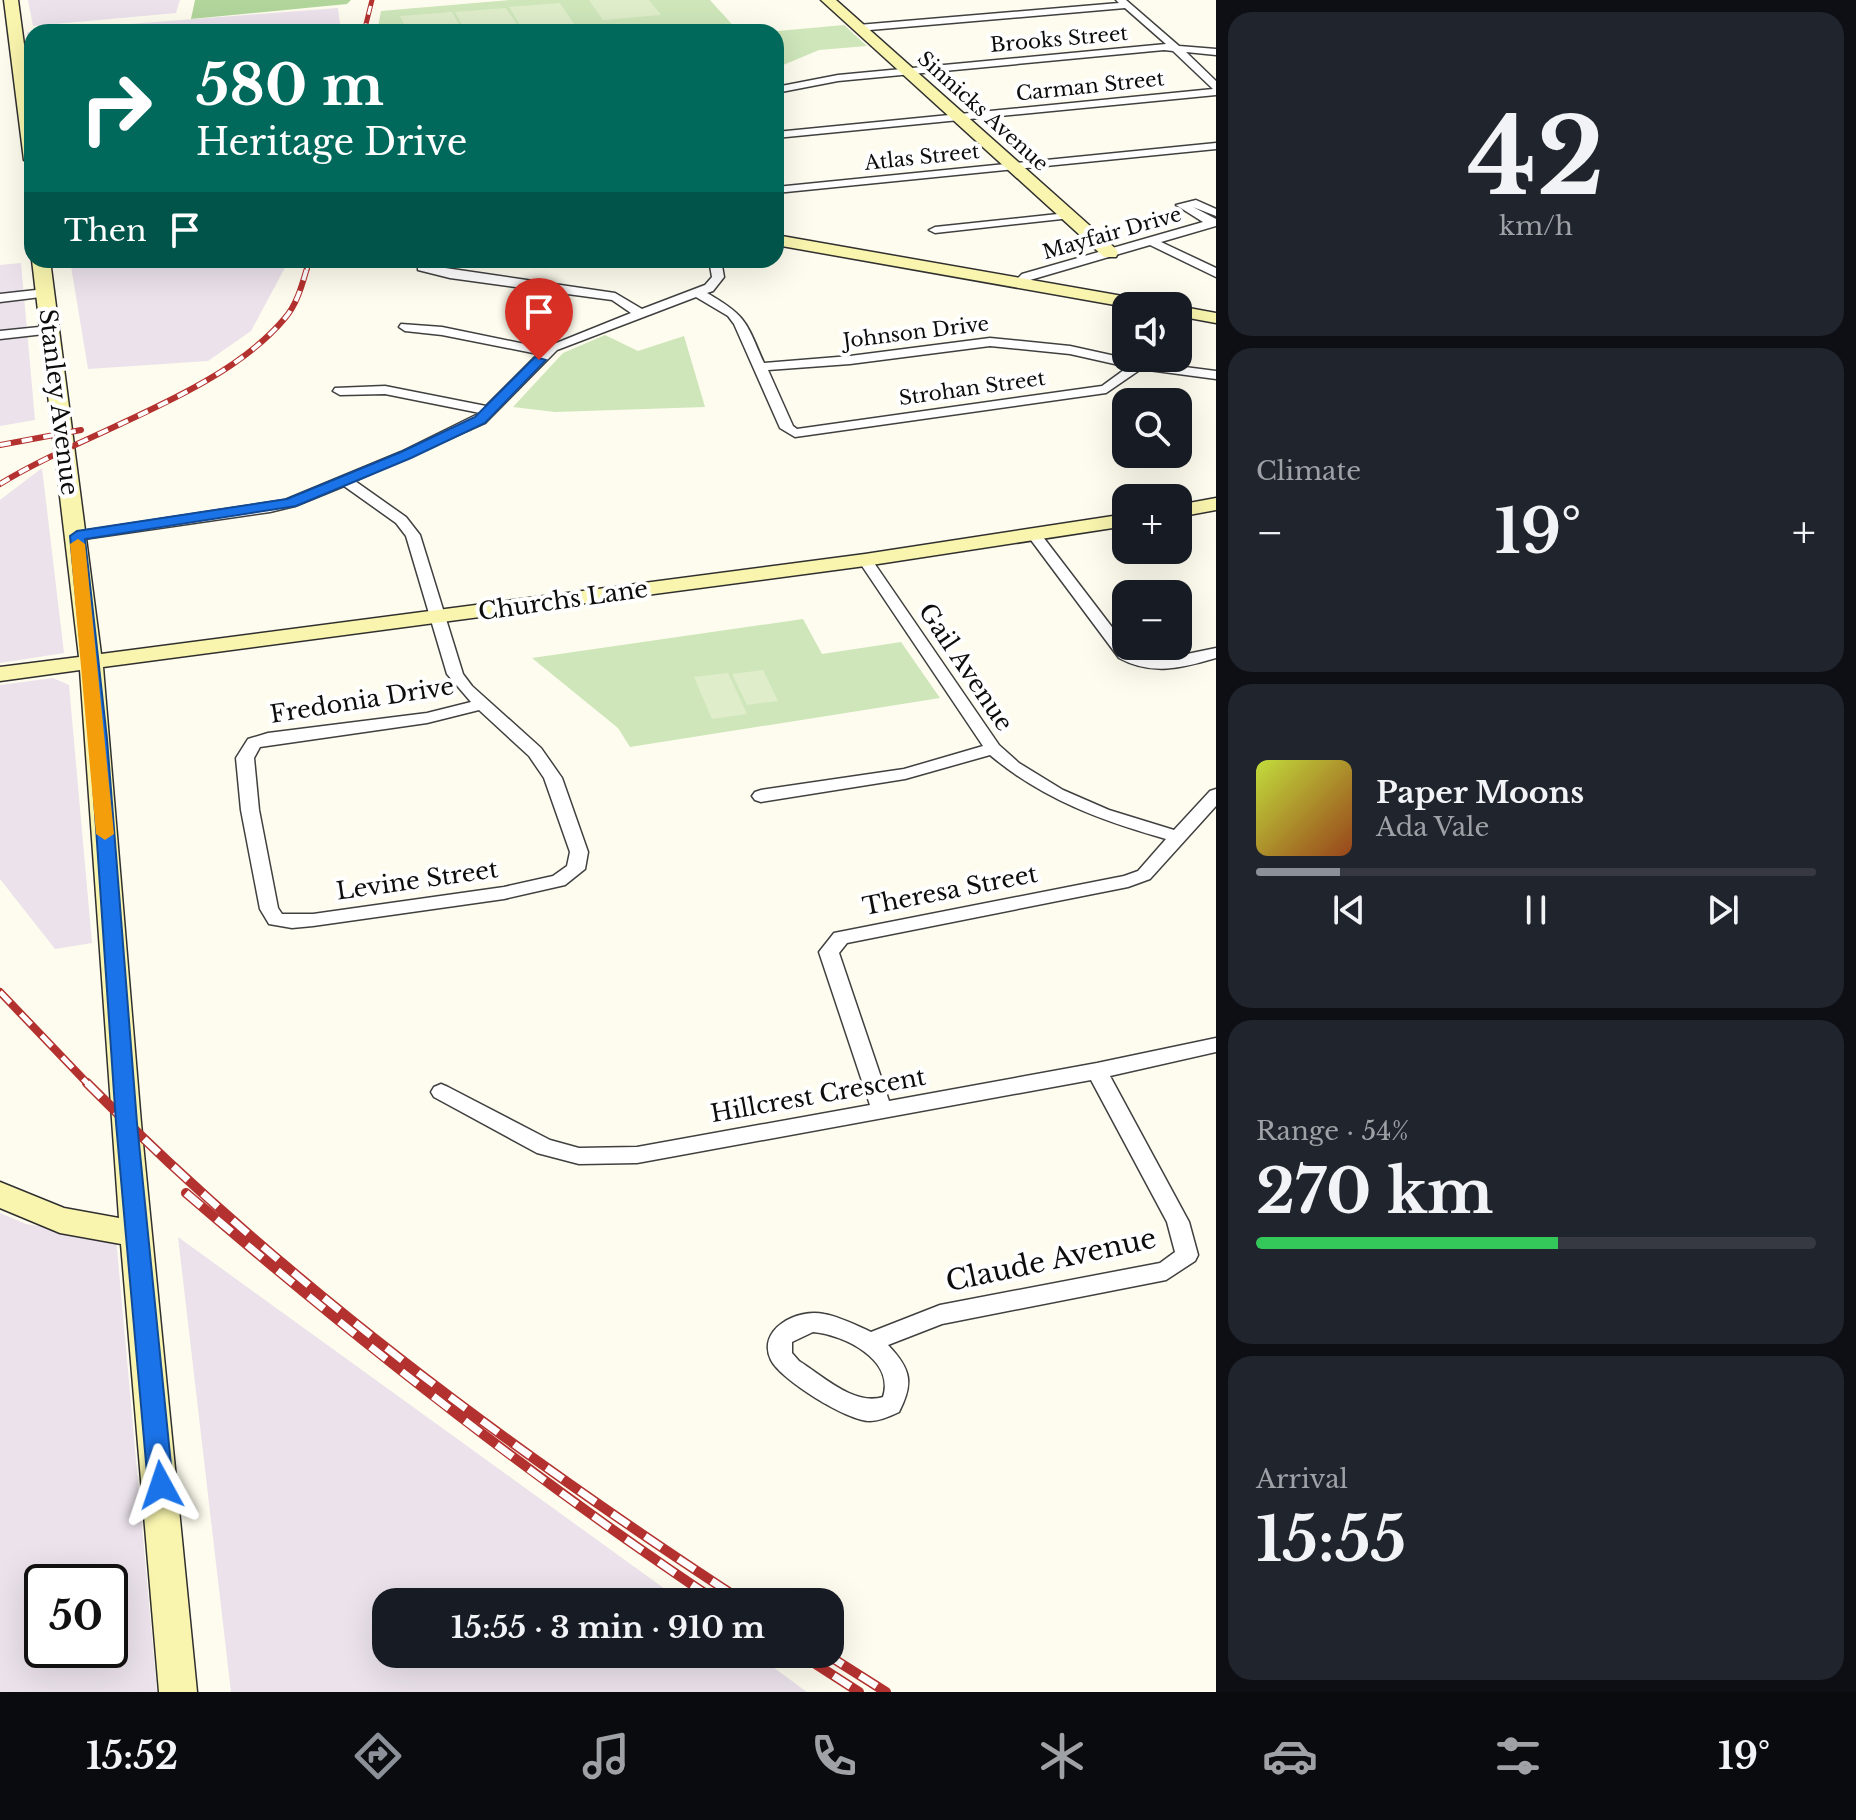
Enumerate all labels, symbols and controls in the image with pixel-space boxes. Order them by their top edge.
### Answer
street label: Brooks Street [989,21,1129,57]
street label: Sinnicks Avenue [913,46,1053,176]
text: 580 m [196,51,384,120]
icon: right [64,56,168,160]
street label: Carman Street [1015,66,1166,106]
text: 42 [1468,93,1604,222]
text: Heritage Drive [196,120,467,165]
street label: Atlas Street [862,139,981,175]
street label: Mayfair Drive [1040,202,1184,264]
icon: arrive [163,208,207,252]
text: km/h [1499,210,1573,242]
text: Then [64,212,147,249]
pin [505,278,573,360]
icon: arrive [517,290,561,334]
map controls [1112,292,1192,660]
button: sound [1112,292,1192,372]
street label: Stanley Avenue [33,307,85,497]
street label: Johnson Drive [839,311,990,353]
street label: Strohan Street [897,366,1047,410]
button: search [1112,388,1192,468]
text: Climate [1256,455,1361,487]
button: + [1112,484,1192,564]
text: 19° [1495,495,1581,569]
text: − [1256,505,1284,560]
text: + [1792,505,1816,560]
street label: Churchs Lane [476,574,650,626]
button: − [1112,580,1192,660]
street label: Gail Avenue [913,598,1019,736]
street label: Fredonia Drive [268,671,456,729]
text: Paper Moons [1376,774,1584,811]
text: Ada Vale [1376,811,1489,843]
street label: Levine Street [334,854,500,906]
street label: Theresa Street [860,859,1040,921]
icon: previous [1327,888,1371,932]
icon: pause [1514,888,1558,932]
icon: next [1701,888,1745,932]
street label: Hillcrest Crescent [708,1062,928,1128]
text: Range · 54% [1256,1115,1409,1147]
text: 270 km [1256,1155,1493,1229]
street label: Claude Avenue [943,1221,1159,1299]
position arrow [119,1443,203,1527]
text: Arrival [1256,1463,1348,1495]
text: 15:55 [1256,1503,1406,1577]
speed limit sign: 50 [24,1564,128,1668]
text: 15:55 · 3 min · 910 m [451,1609,765,1646]
icon: directions [350,1728,406,1784]
icon: music [578,1728,634,1784]
icon: phone [806,1728,862,1784]
icon: climate [1034,1728,1090,1784]
icon: car [1262,1728,1318,1784]
icon: filters [1490,1728,1546,1784]
text: 15:52 [86,1734,178,1779]
text: 19° [1718,1734,1770,1779]

